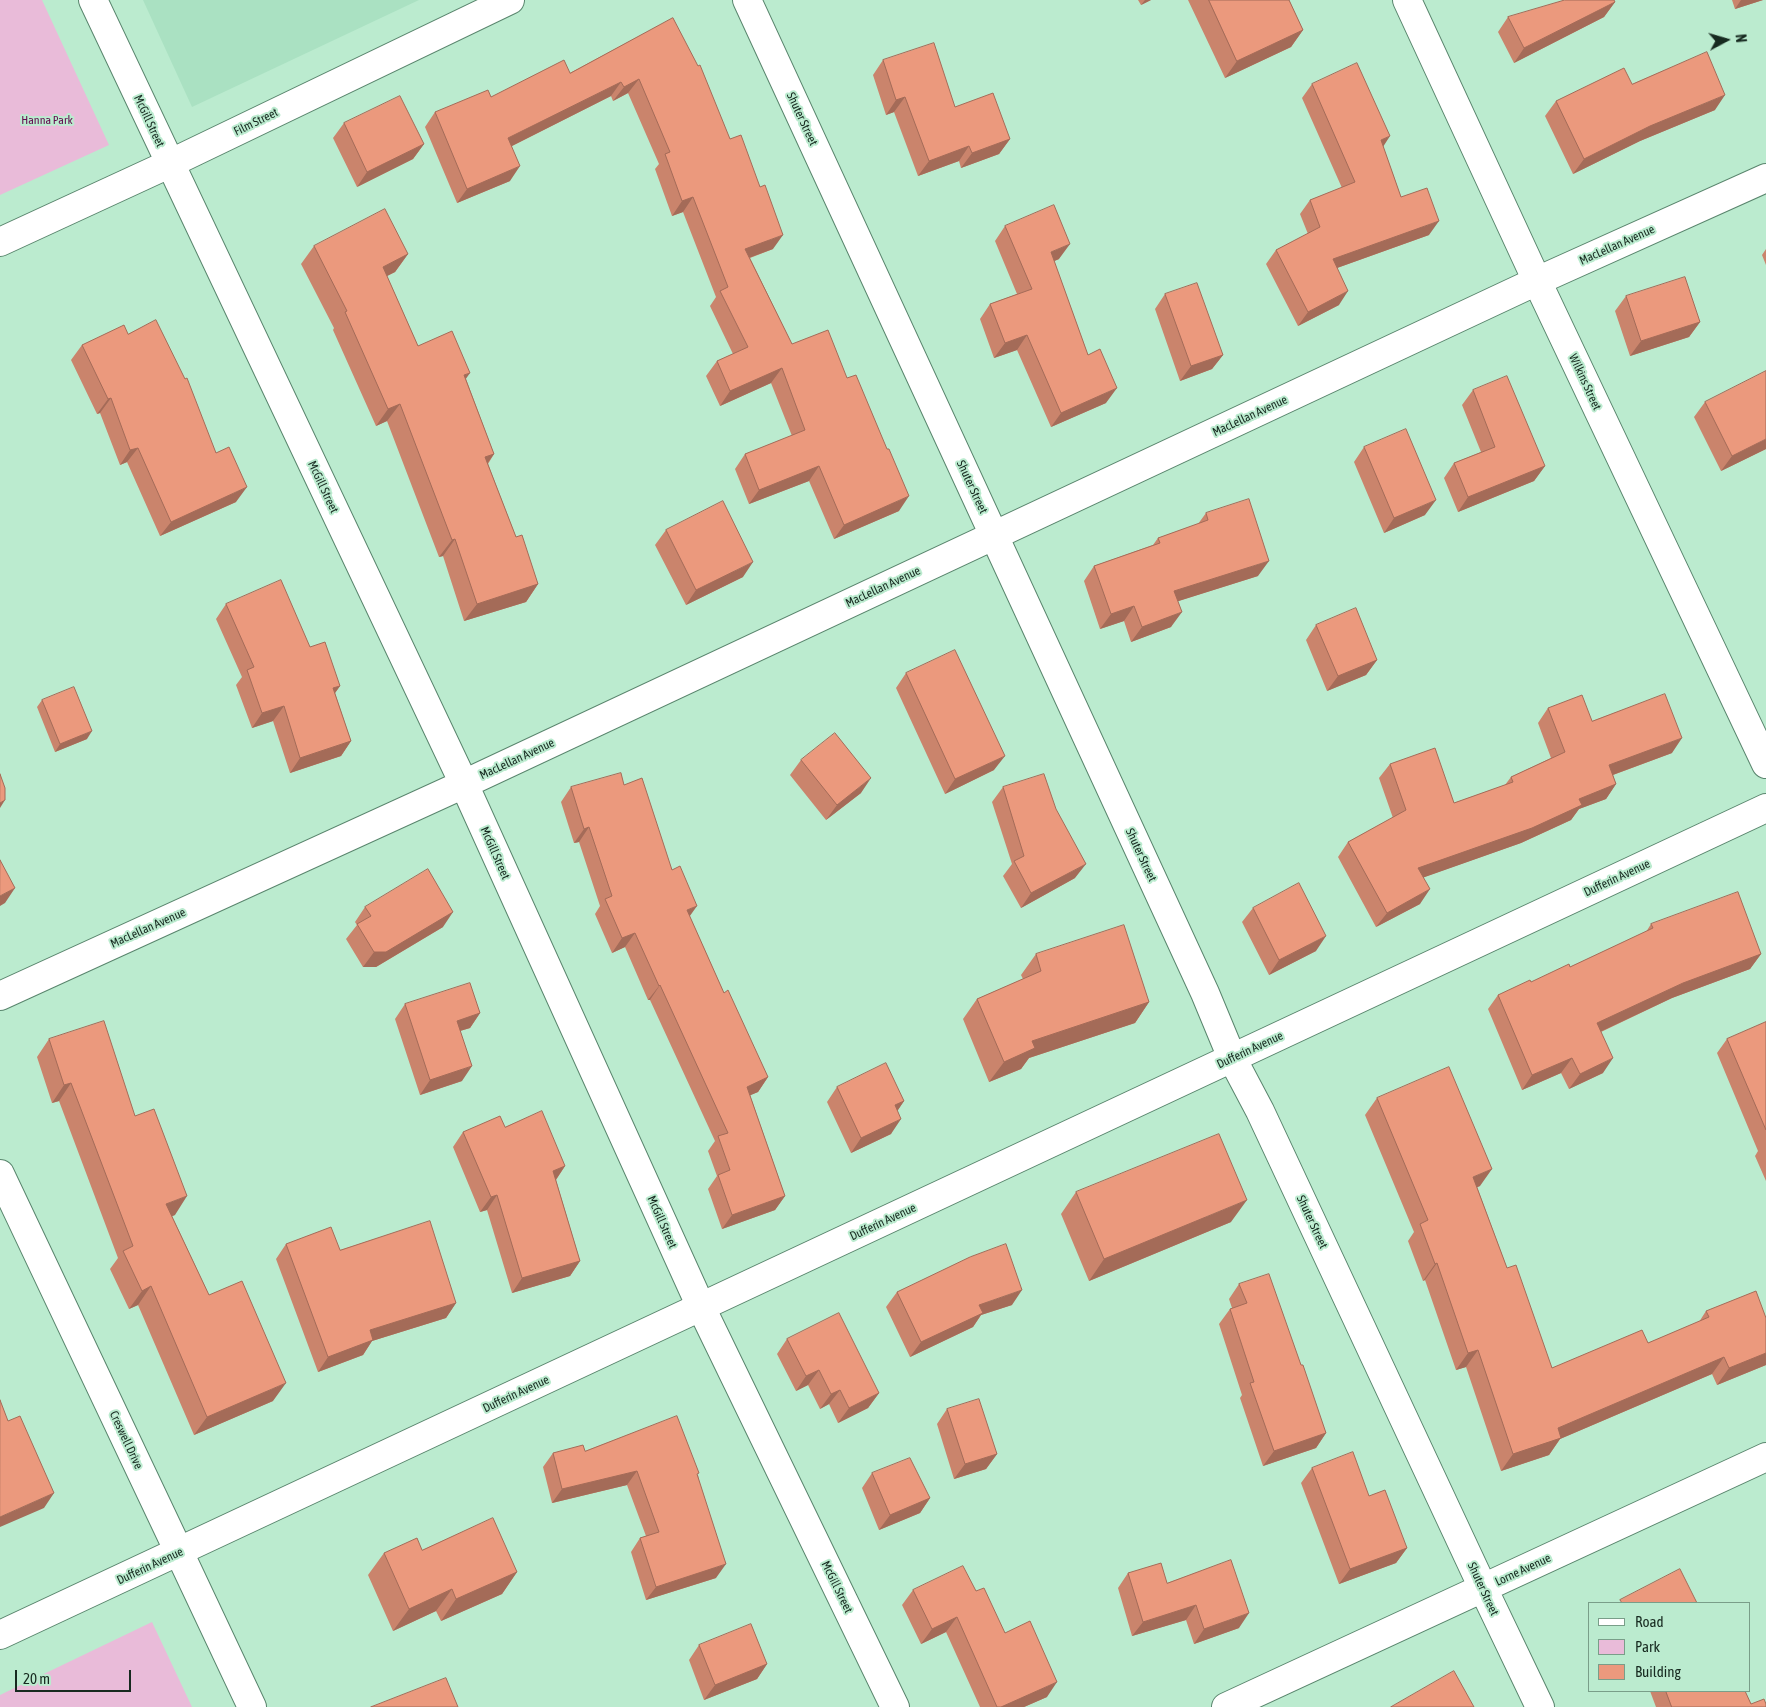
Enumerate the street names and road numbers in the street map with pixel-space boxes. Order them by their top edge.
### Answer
street label: Shuter Street [783,90,821,148]
street label: McGill Street [131,93,167,149]
street label: Film Street [232,105,280,139]
street label: MacLellan Avenue [1577,222,1657,268]
street label: Wilkins Street [1566,352,1604,412]
street label: MacLellan Avenue [1210,392,1290,440]
street label: Shuter Street [953,458,991,516]
street label: McGill Street [305,459,341,515]
street label: MacLellan Avenue [843,563,923,611]
street label: MacLellan Avenue [477,735,557,783]
street label: McGill Street [477,825,513,881]
street label: Shuter Street [1122,826,1160,884]
street label: Dufferin Avenue [1582,856,1652,900]
street label: MacLellan Avenue [108,905,188,951]
street label: Dufferin Avenue [1215,1028,1285,1072]
street label: Shuter Street [1293,1193,1331,1251]
street label: McGill Street [644,1194,680,1250]
street label: Dufferin Avenue [848,1200,918,1244]
street label: Dufferin Avenue [481,1372,551,1416]
street label: Creswell Drive [106,1409,146,1471]
street label: Dufferin Avenue [115,1544,185,1588]
street label: Lorne Avenue [1493,1551,1553,1589]
street label: McGill Street [818,1559,856,1615]
street label: Shuter Street [1464,1560,1502,1618]

